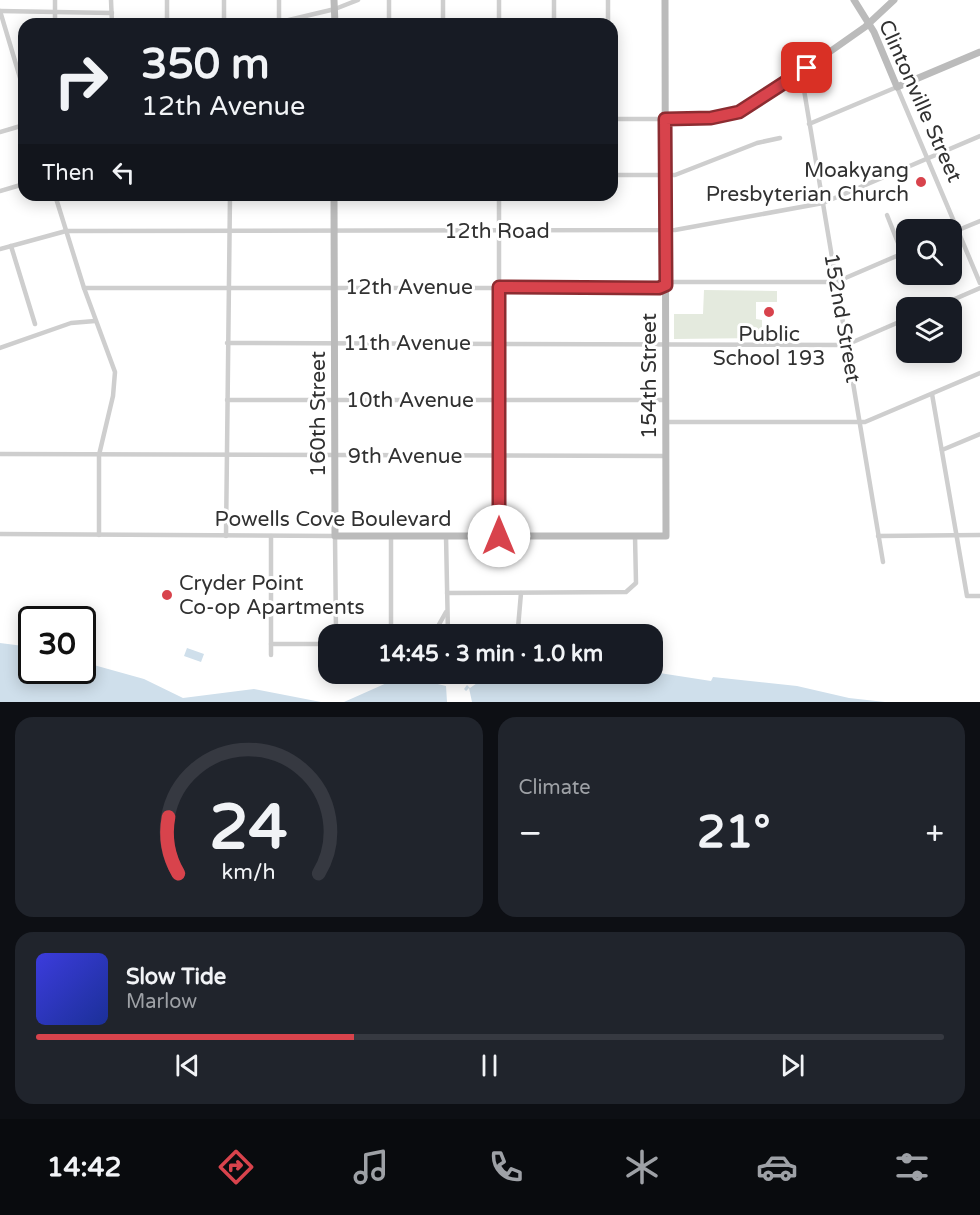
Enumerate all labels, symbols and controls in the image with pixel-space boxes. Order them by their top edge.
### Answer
street label: Clintonville Street [873,16,967,186]
text: 350 m [141,39,270,90]
icon: right [42,42,120,120]
pin [781,42,832,93]
icon: arrive [790,51,823,84]
text: 12th Avenue [141,90,305,123]
icon: left [107,156,140,189]
place label: Moakyang Presbyterian Church [706,158,909,207]
text: Then [42,160,95,186]
marker: Moakyang Presbyterian Church [914,175,928,189]
street label: 12th Road [444,219,550,244]
map controls [896,219,962,363]
button: search [896,219,962,285]
street label: 152nd Street [818,251,866,385]
street label: 12th Avenue [345,275,473,300]
button: layers [896,297,962,363]
marker: Public School 193 [762,305,776,319]
street label: 154th Street [637,313,662,439]
place label: Public School 193 [713,322,825,371]
street label: 11th Avenue [343,331,471,356]
street label: 160th Street [306,351,331,477]
street label: 10th Avenue [346,388,474,413]
street label: 9th Avenue [348,444,462,469]
position arrow [467,504,531,568]
street label: Powells Cove Boulevard [215,507,451,532]
place label: Cryder Point Co-op Apartments [179,571,365,620]
marker: Cryder Point Co-op Apartments [160,588,174,602]
speed limit sign: 30 [18,606,96,684]
text: 14:45 · 3 min · 1.0 km [378,641,603,667]
text: Climate [519,776,591,800]
text: 24 [210,791,288,866]
text: 21° [697,806,770,860]
text: − [519,814,542,853]
text: + [925,814,944,853]
text: km/h [222,859,276,885]
text: Slow Tide [126,964,226,990]
text: Marlow [126,990,197,1014]
icon: previous [171,1049,204,1082]
icon: pause [473,1049,506,1082]
icon: next [776,1049,809,1082]
icon: directions [215,1146,257,1188]
icon: music [350,1146,392,1188]
icon: phone [485,1146,527,1188]
icon: climate [621,1146,663,1188]
icon: car [756,1146,798,1188]
icon: filters [891,1146,933,1188]
text: 14:42 [47,1151,122,1184]

